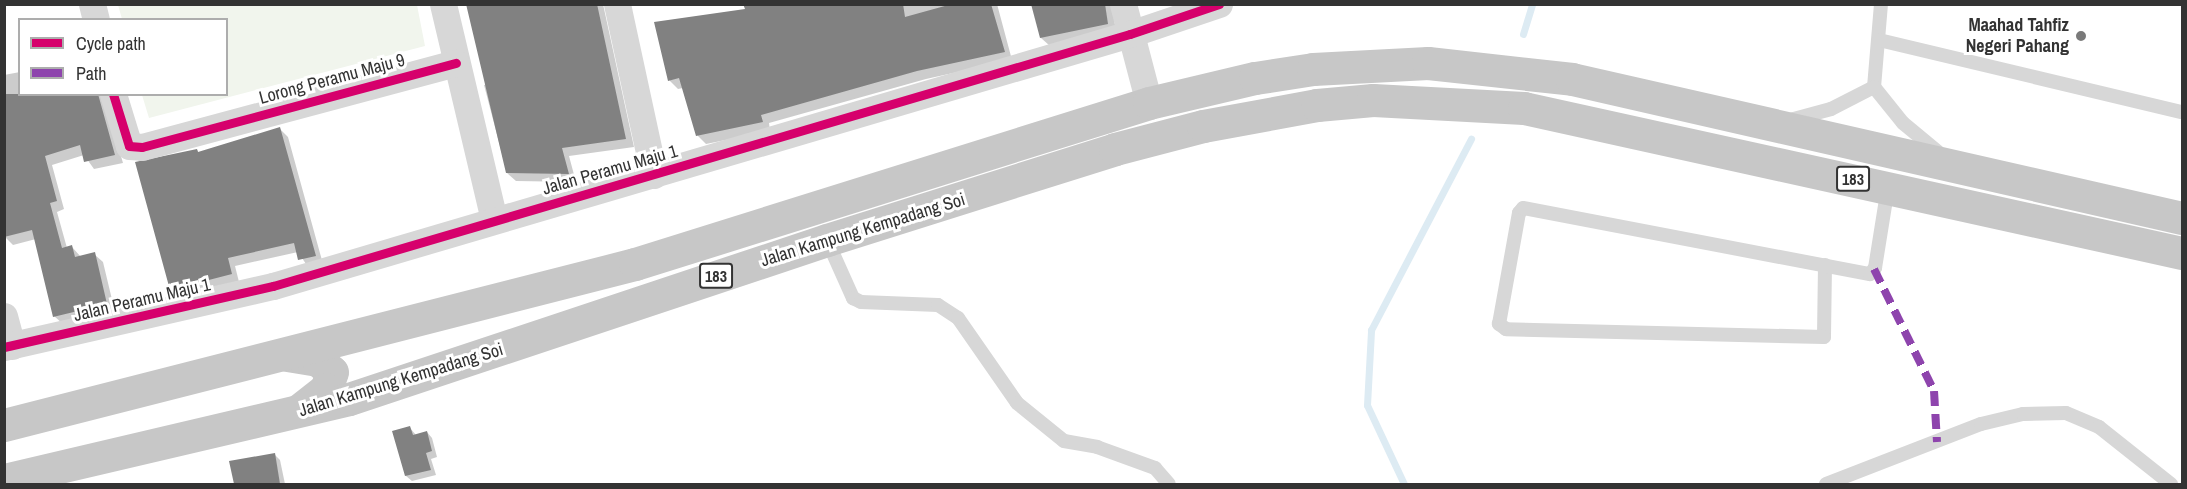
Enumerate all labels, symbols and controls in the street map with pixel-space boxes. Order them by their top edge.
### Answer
place label: Maahad Tahfiz Negeri Pahang [1966,15,2069,57]
legend [18,18,228,96]
marker: Maahad Tahfiz Negeri Pahang [2074,29,2088,43]
text: Cycle path [76,31,146,56]
street label: Lorong Peramu Maju 9 [257,49,407,109]
text: Path [76,61,106,86]
street label: Jalan Peramu Maju 1 [540,140,680,200]
road number: 183 [1835,166,1871,192]
street label: Jalan Kampung Kempadang Soi [758,189,968,271]
road number: 183 [698,263,734,289]
street label: Jalan Peramu Maju 1 [72,274,212,326]
street label: Jalan Kampung Kempadang Soi [296,339,506,421]

